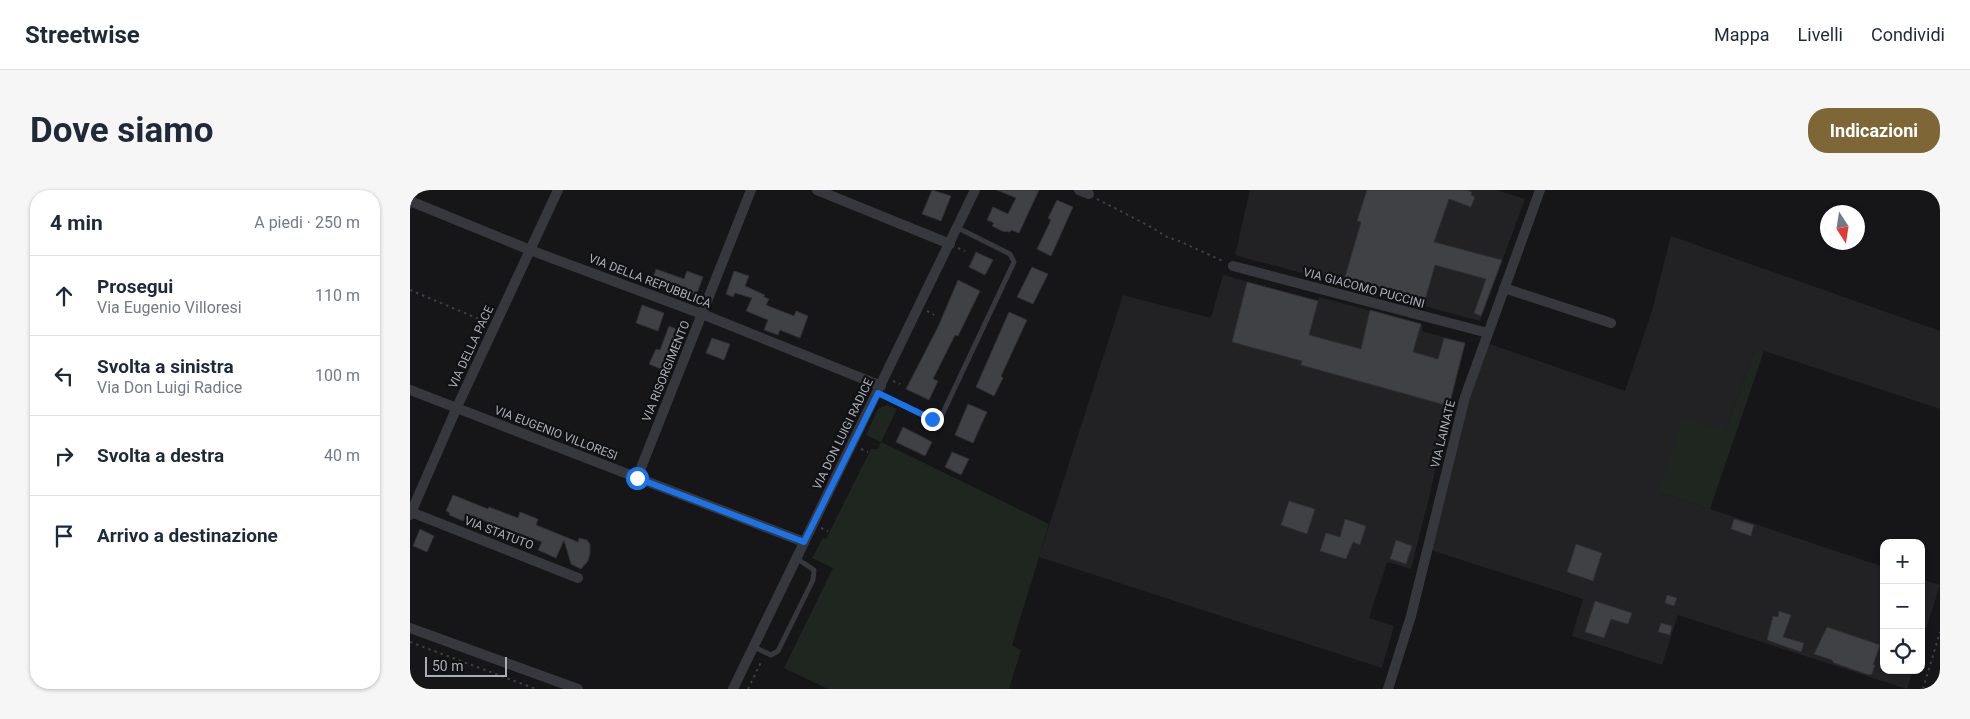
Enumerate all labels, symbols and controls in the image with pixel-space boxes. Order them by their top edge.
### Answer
text: Streetwise [25,21,140,49]
text: Mappa [1714,24,1770,45]
text: Livelli [1798,24,1843,45]
text: Condividi [1871,24,1945,45]
button: Indicazioni [1808,108,1940,153]
text: Dove siamo [30,110,213,151]
north arrow [1820,205,1865,250]
text: 4 min [50,211,103,235]
text: A piedi · 250 m [254,213,360,232]
street label: VIA DELLA REPUBBLICA [587,251,713,311]
street label: VIA GIACOMO PUCCINI [1302,265,1426,311]
text: Prosegui [97,275,173,298]
icon: ahead [50,282,78,310]
text: 110 m [315,286,360,305]
text: Via Eugenio Villoresi [97,298,242,317]
street label: VIA DELLA PACE [446,303,496,391]
street label: VIA RISORGIMENTO [639,318,693,424]
text: Svolta a sinistra [97,355,234,378]
icon: left [50,362,78,390]
text: 100 m [315,366,360,385]
street label: VIA DON LUIGI RADICE [810,376,876,492]
text: Via Don Luigi Radice [97,378,242,397]
street label: VIA LAINATE [1428,399,1458,469]
street label: VIA EUGENIO VILLORESI [492,403,620,463]
route end [921,408,944,431]
icon: right [50,442,78,470]
text: Svolta a destra [97,444,224,467]
text: 40 m [324,446,360,465]
route start [626,467,649,490]
street label: VIA STATUTO [462,513,536,553]
icon: arrive [50,522,78,550]
text: Arrivo a destinazione [97,524,278,547]
map controls [1880,539,1925,674]
button: + [1880,539,1925,584]
button: − [1880,584,1925,629]
button: locate [1880,629,1925,674]
scale bar [425,654,508,677]
text: 50 m [432,658,464,674]

